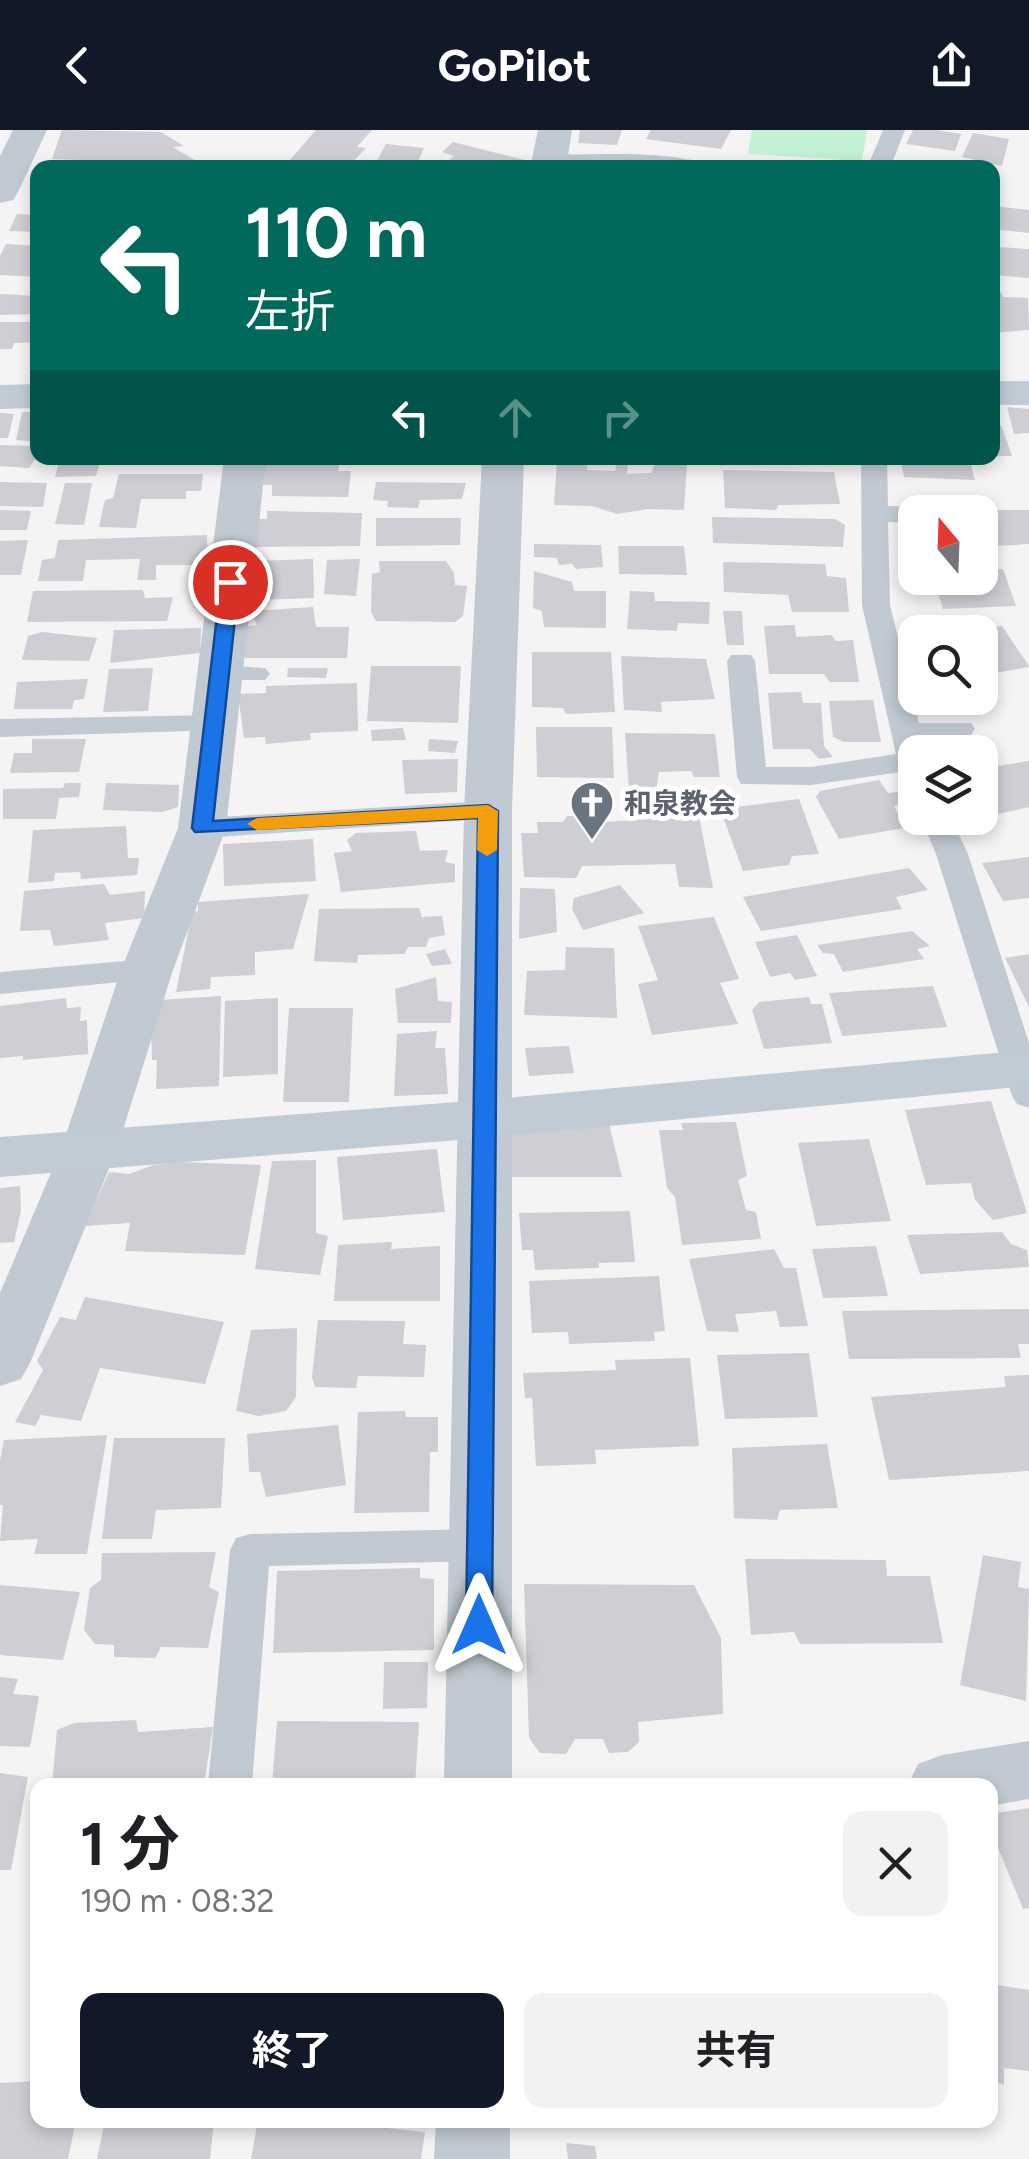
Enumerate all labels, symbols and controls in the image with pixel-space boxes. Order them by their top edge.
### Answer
icon: back [50,38,105,93]
text: GoPilot [438,38,591,92]
icon: share [924,38,979,93]
text: 110 m [245,190,427,275]
icon: left [80,200,210,330]
text: 左折 [245,284,335,338]
icon: left [383,390,438,445]
icon: ahead [488,390,543,445]
icon: right [593,390,648,445]
north arrow [898,495,998,595]
map controls [898,495,998,835]
pin [188,540,273,625]
icon: arrive [203,555,258,610]
button: search [898,615,998,715]
button: layers [898,735,998,835]
church icon: 和泉教会 [569,780,615,841]
place label: 和泉教会 [624,786,736,820]
position arrow [427,1573,531,1677]
text: 1 分 [80,1808,180,1880]
button: close [843,1811,948,1916]
text: 190 m · 08:32 [80,1882,274,1920]
button: 終了 [80,1993,504,2108]
button: 共有 [524,1993,948,2108]

